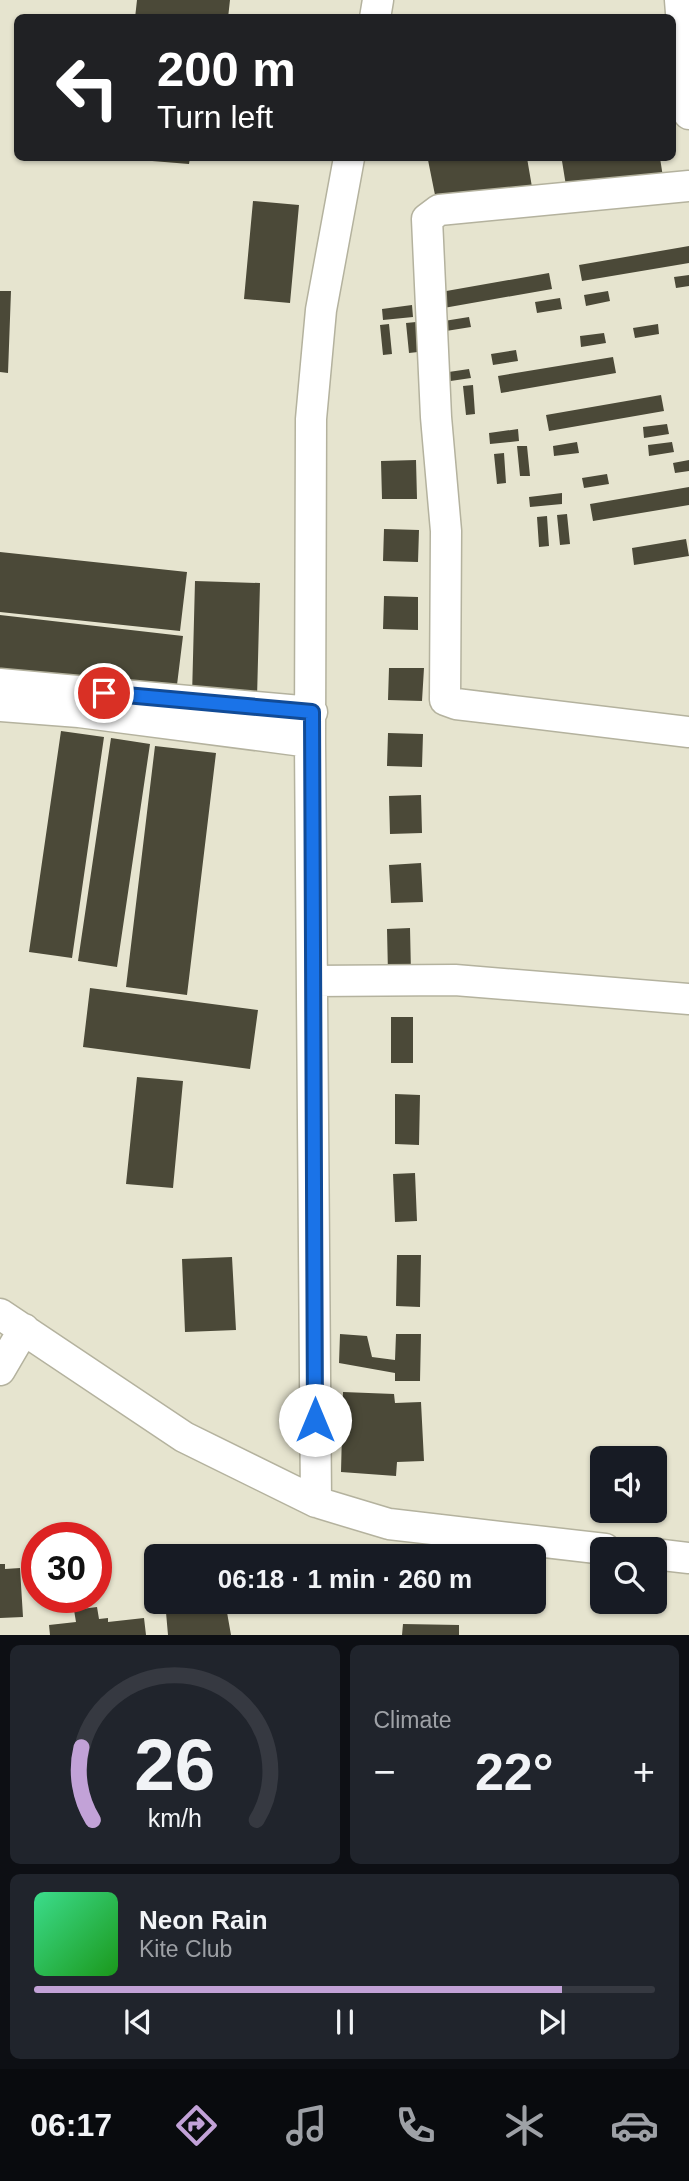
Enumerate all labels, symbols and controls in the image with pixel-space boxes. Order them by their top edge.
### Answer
icon: left [42,42,133,133]
text: 200 m [157,42,296,96]
text: Turn left [157,99,273,135]
pin [74,663,134,723]
icon: arrive [85,674,123,712]
position arrow [278,1383,352,1457]
map controls [590,1446,667,1614]
button: sound [590,1446,667,1523]
speed limit sign: 30 [21,1522,112,1613]
button: search [590,1537,667,1614]
text: 06:18 · 1 min · 260 m [218,1564,472,1594]
text: Climate [374,1707,451,1733]
text: 26 [134,1725,215,1806]
text: 22° [475,1743,554,1801]
text: − [374,1751,396,1793]
text: + [633,1751,655,1793]
text: km/h [148,1804,202,1832]
text: Neon Rain [139,1905,268,1935]
text: Kite Club [139,1936,232,1962]
icon: previous [119,2003,157,2041]
icon: pause [326,2003,364,2041]
icon: next [533,2003,571,2041]
icon: directions [172,2101,221,2150]
icon: music [282,2101,331,2150]
icon: phone [391,2101,440,2150]
icon: climate [500,2101,549,2150]
icon: car [610,2101,659,2150]
text: 06:17 [30,2107,112,2143]

